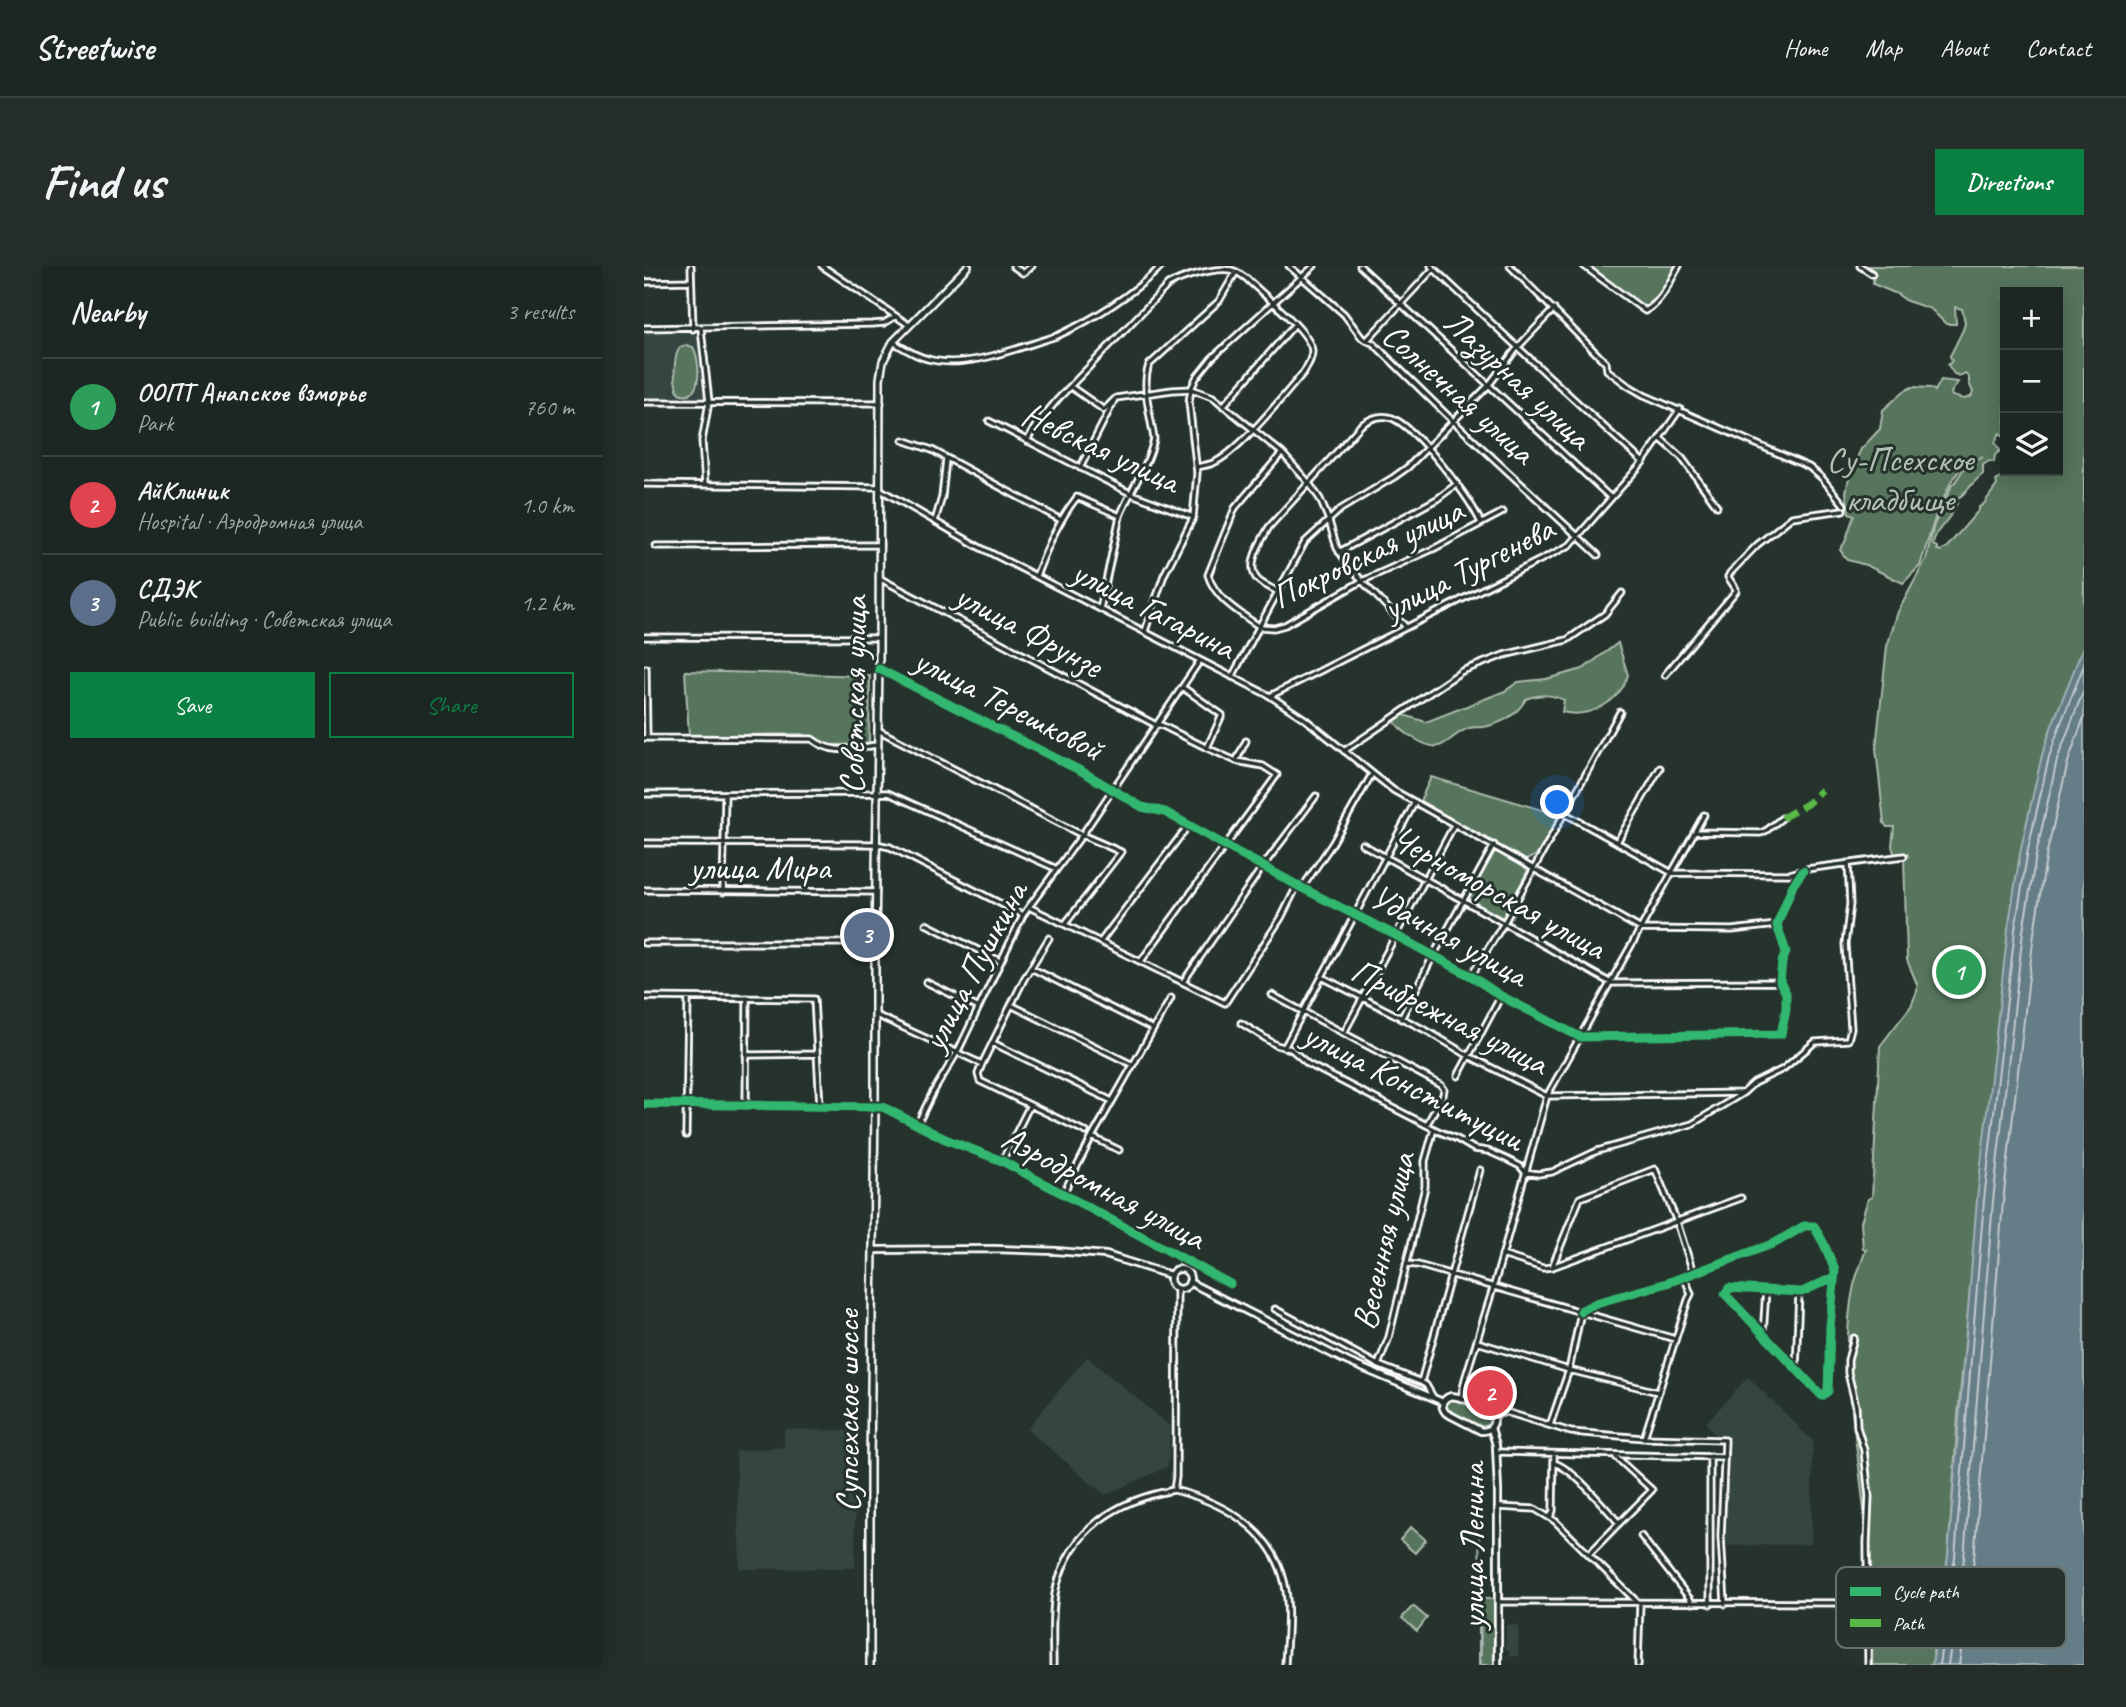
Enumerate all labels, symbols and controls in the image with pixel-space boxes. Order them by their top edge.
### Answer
text: Streetwise [35,27,154,69]
text: Home [1784,33,1827,63]
text: Map [1865,33,1902,63]
text: About [1940,33,1988,63]
text: Contact [2026,33,2091,63]
button: Directions [1935,149,2084,215]
text: Find us [42,151,164,213]
map controls [2000,287,2063,476]
button: + [2000,287,2063,350]
text: Nearby [70,293,146,331]
text: 3 results [507,297,574,326]
street label: Лазурная улица [1434,300,1603,461]
street label: Солнечная улица [1373,313,1547,476]
button: − [2000,350,2063,413]
text: ООПТ Анапское взморье [137,376,365,409]
street label: Невская улица [1015,391,1189,505]
text: 1 [88,393,98,422]
text: 760 m [525,393,574,422]
text: Park [137,409,173,438]
button: layers [2000,413,2063,476]
park label: Су-Псехское кладбище [1827,437,1976,522]
text: АйКлиник [137,474,229,507]
street label: Покровская улица [1264,486,1473,619]
text: 2 [88,491,98,520]
text: 1.0 km [521,491,574,520]
street label: улица Тургенева [1373,505,1564,632]
text: Hospital · Аэродромная улица [137,507,362,536]
street label: улица Гагарина [1063,548,1245,671]
text: СДЭК [137,572,197,605]
street label: улица Фрунзе [946,572,1112,689]
text: 3 [88,589,98,618]
text: 1.2 km [521,589,574,618]
street label: Советская улица [829,593,878,794]
text: Public building · Советская улица [137,605,391,634]
street label: улица Терешковой [905,637,1113,773]
button: Save [70,672,315,738]
button: Share [329,672,574,738]
your location [1540,785,1574,819]
street label: Черноморская улица [1384,815,1615,971]
street label: улица Мира [688,845,832,890]
street label: улица Пушкина [910,872,1039,1060]
street label: Удачная улица [1362,874,1538,998]
pin: 3 [844,909,890,961]
pin: 1 [1936,946,1982,998]
street label: Прибрежная улица [1344,948,1558,1086]
street label: улица Конституции [1294,1011,1534,1163]
street label: Аэродромная улица [994,1115,1216,1261]
street label: Весенняя улица [1341,1146,1426,1334]
street label: Супсехское шоссе [825,1307,870,1512]
pin: 2 [1467,1367,1513,1419]
street label: улица Ленина [1450,1460,1495,1631]
legend [1836,1567,2066,1648]
text: Cycle path [1893,1580,1959,1604]
text: Path [1893,1612,1926,1636]

